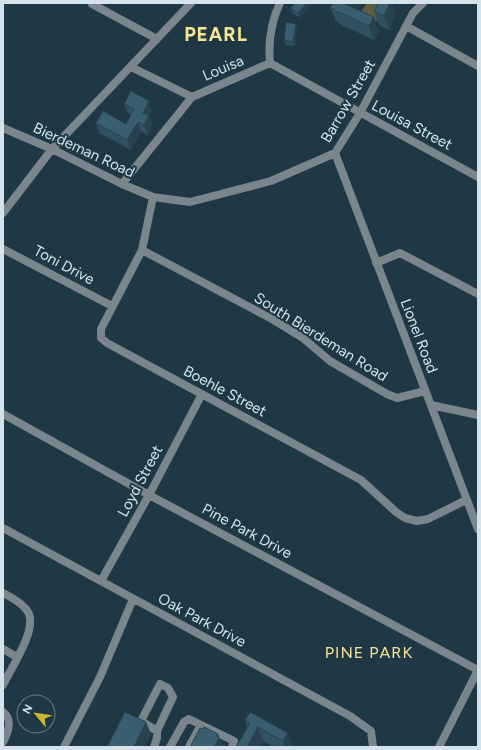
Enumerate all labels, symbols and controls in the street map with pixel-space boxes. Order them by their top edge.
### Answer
district label: PEARL [184,23,248,46]
street label: Louisa [200,51,246,85]
street label: Barrow Street [317,56,379,146]
street label: Louisa Street [369,96,456,154]
street label: Bierdeman Road [30,119,138,181]
street label: Toni Drive [31,241,97,289]
street label: South Bierdeman Road [251,289,391,385]
street label: Lionel Road [397,296,441,376]
street label: Boehle Street [180,362,270,421]
street label: Loyd Street [114,442,167,520]
street label: Pine Park Drive [199,500,295,562]
street label: Oak Park Drive [155,589,249,651]
district label: PINE PARK [325,643,413,662]
north arrow [16,694,56,734]
text: N [20,703,35,716]

